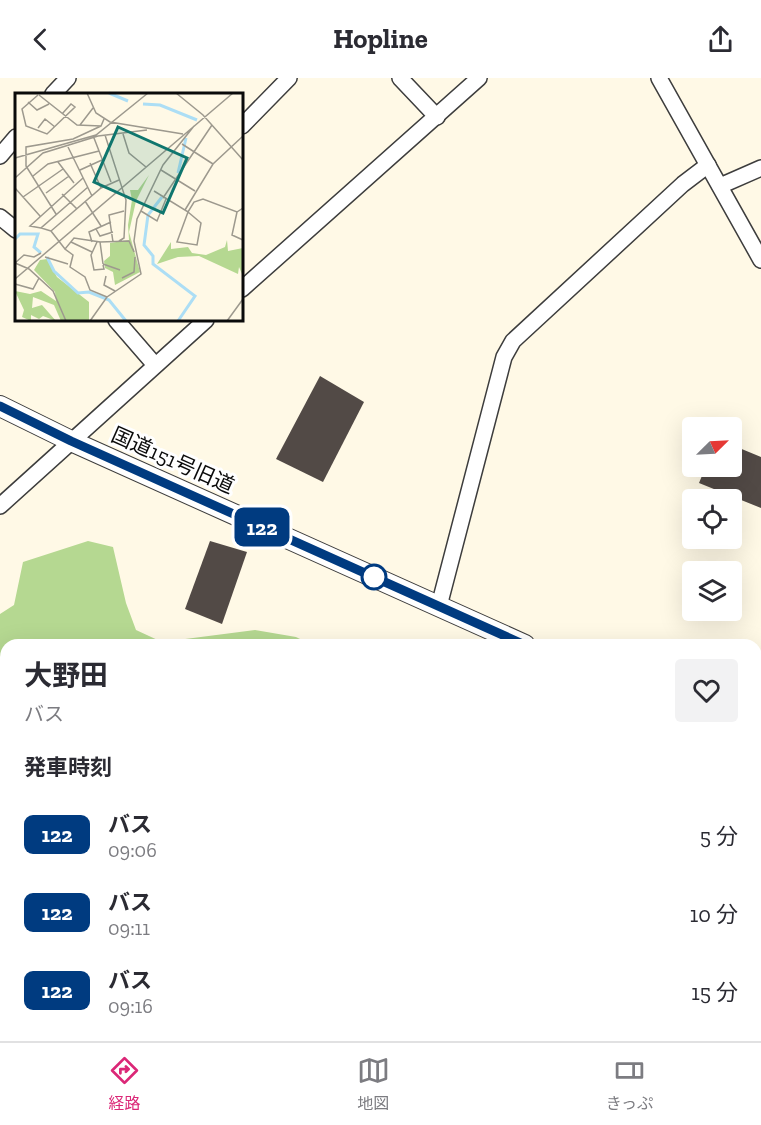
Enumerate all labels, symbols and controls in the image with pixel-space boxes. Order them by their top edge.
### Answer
icon: back [24,23,57,56]
text: Hopline [333,23,428,55]
icon: share [704,23,737,56]
inset map [15,93,243,321]
north arrow [682,417,742,477]
map controls [682,417,742,621]
street label: 国道151号旧道 [108,422,238,498]
button: locate [682,489,742,549]
line badge: 122 [228,508,296,546]
text: 122 [246,515,278,540]
button: layers [682,561,742,621]
unlabelled marker [361,564,387,590]
text: 大野田 [24,659,108,692]
button: heart [675,659,738,722]
text: バス [24,702,64,726]
text: 発車時刻 [24,754,112,781]
text: バス [108,811,152,838]
text: 122 [41,822,73,847]
text: 5 分 [700,823,738,850]
text: 09:06 [108,838,157,862]
text: バス [108,889,152,916]
text: 122 [41,900,73,925]
text: 10 分 [690,901,738,928]
text: 09:11 [108,916,150,940]
text: バス [108,967,152,994]
text: 122 [41,978,73,1003]
text: 15 分 [691,979,738,1006]
text: 09:16 [108,994,153,1018]
tab: 経路 [108,1054,141,1114]
tab: 地図 [357,1054,390,1114]
tab: きっぷ [606,1054,653,1114]

